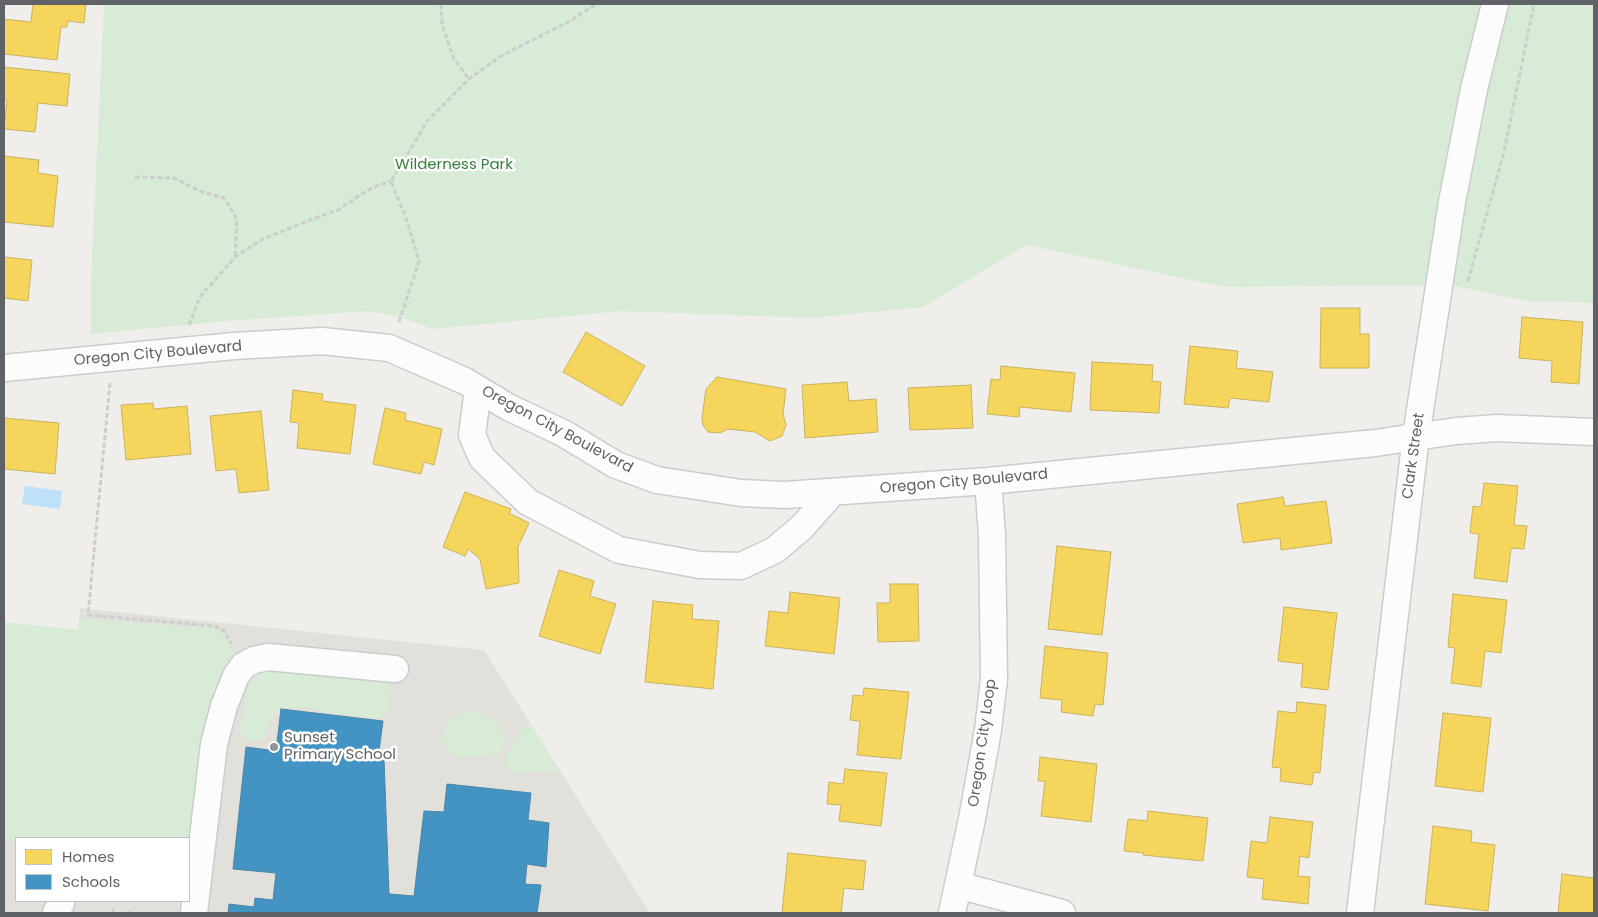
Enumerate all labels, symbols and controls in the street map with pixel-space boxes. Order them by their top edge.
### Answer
park label: Wilderness Park [395,156,513,174]
street label: Oregon City Boulevard [73,338,243,370]
street label: Oregon City Boulevard [478,382,636,478]
street label: Clark Street [1399,412,1429,500]
street label: Oregon City Boulevard [879,466,1049,498]
street label: Oregon City Loop [965,678,1001,808]
place label: Sunset Primary School [284,729,396,764]
marker: Sunset Primary School [268,741,280,753]
legend [15,837,190,902]
text: Homes [62,846,115,867]
text: Schools [62,871,120,892]

